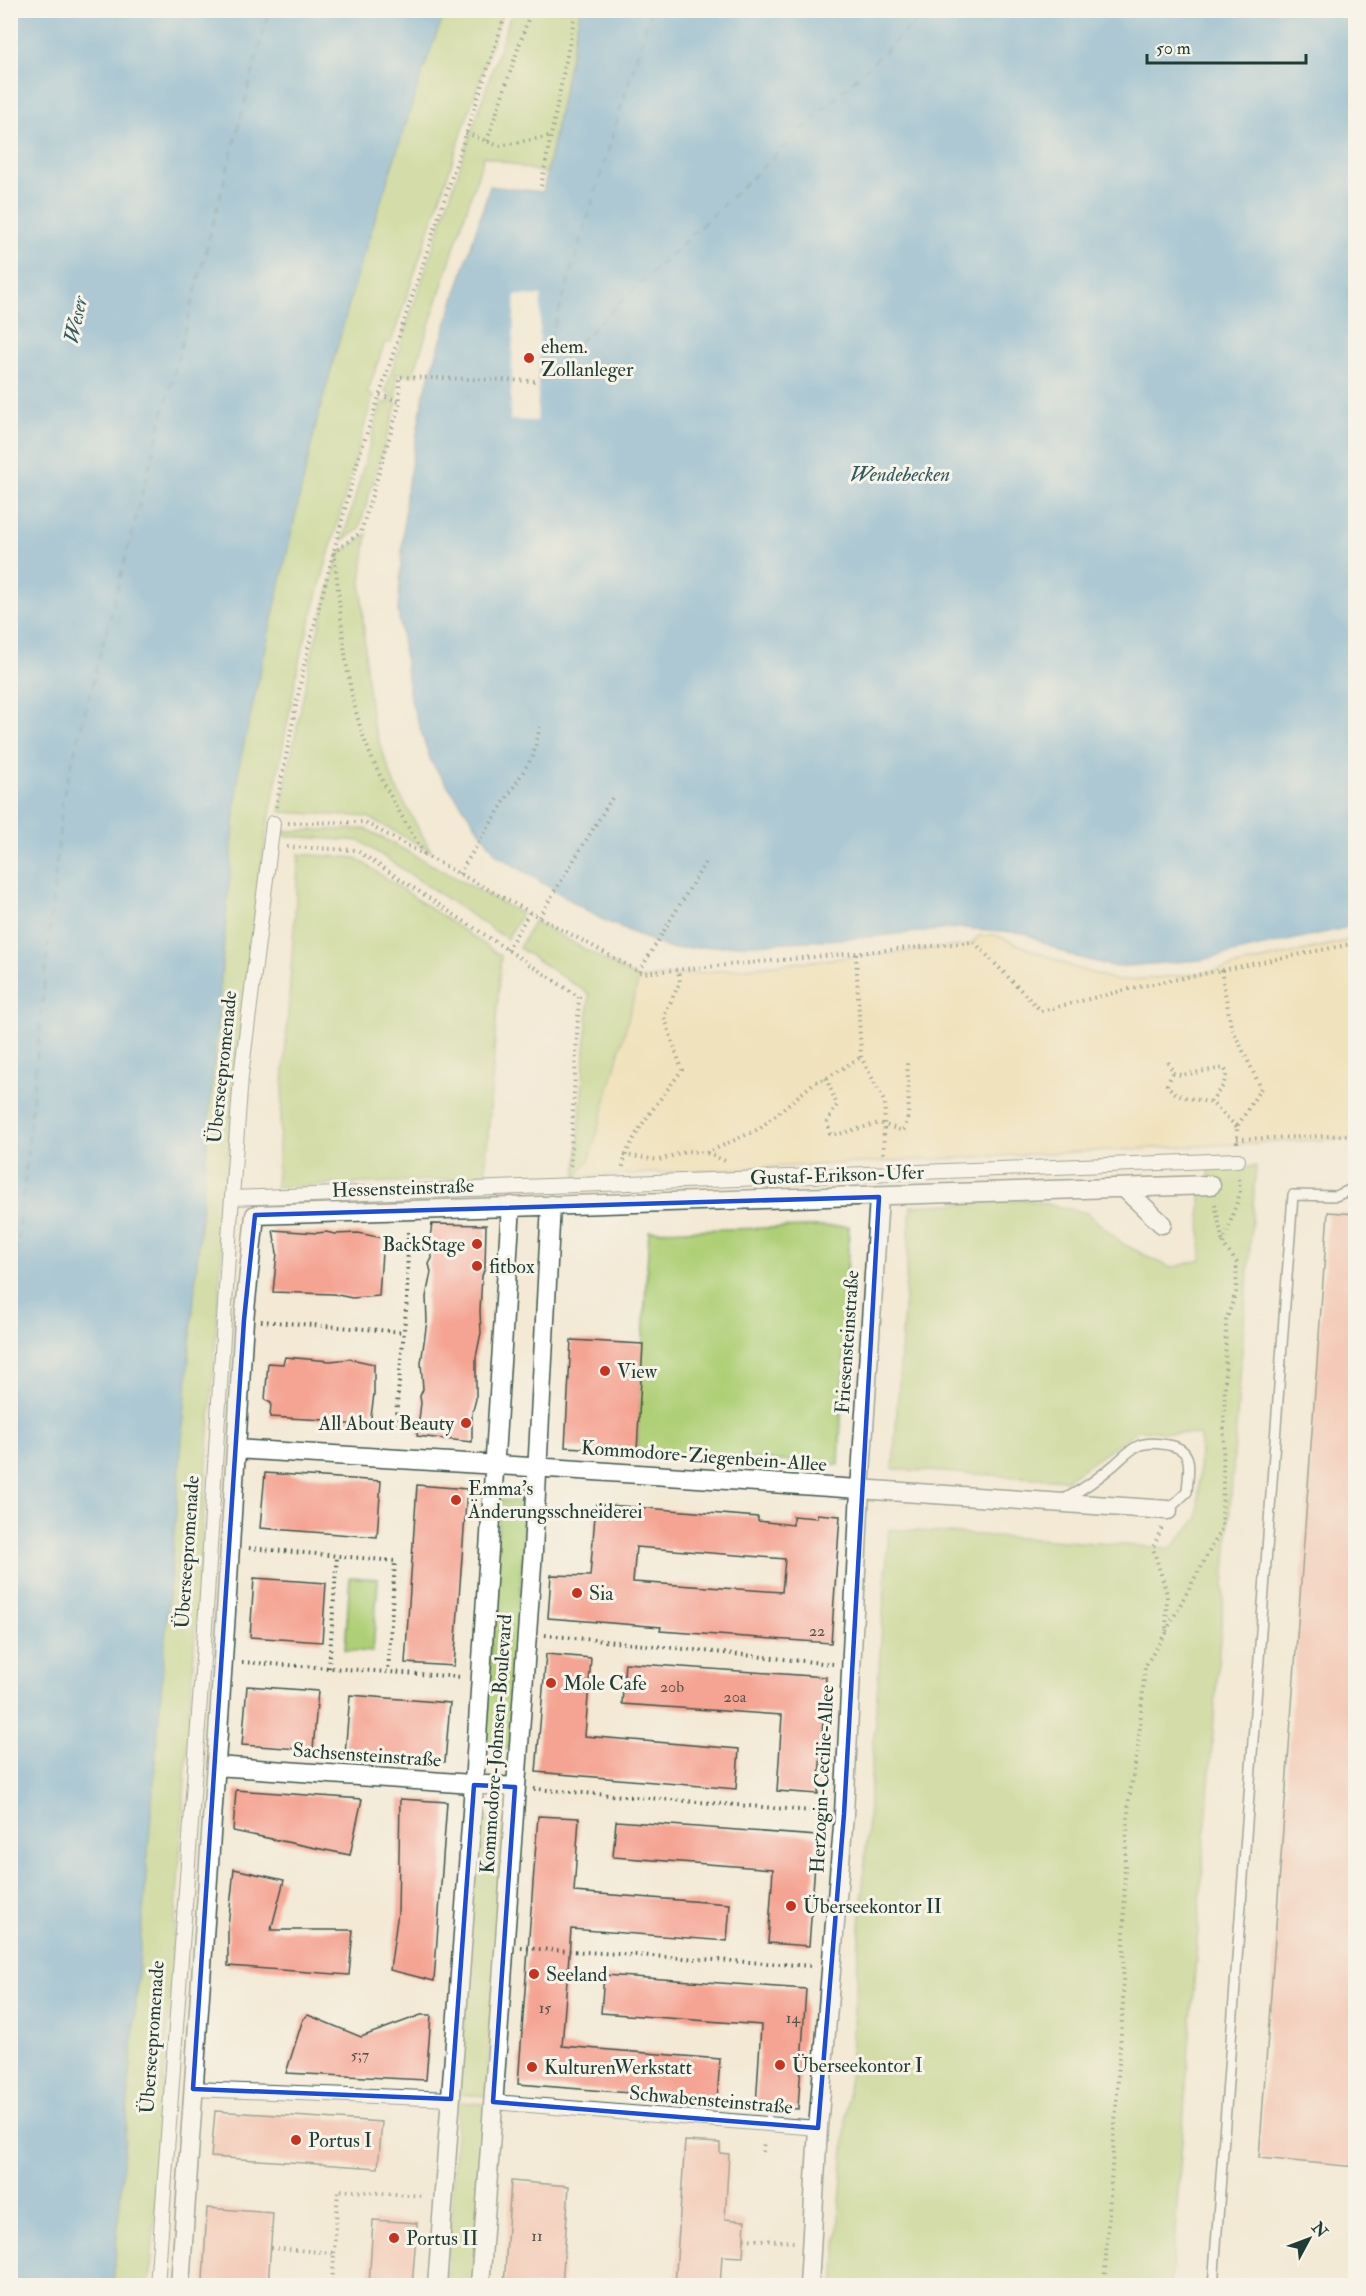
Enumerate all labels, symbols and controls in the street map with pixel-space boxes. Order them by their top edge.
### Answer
scale bar [1147,27,1306,65]
text: 50 m [1156,37,1191,60]
water label: Weser [58,293,94,346]
place label: ehem. Zollanleger [541,334,634,382]
marker: ehem. Zollanleger [522,351,536,365]
water label: Wendebecken [850,461,950,488]
street label: Überseepromenade [202,989,243,1145]
street label: Gustaf-Erikson-Ufer [750,1159,925,1191]
street label: Hessensteinstraße [331,1173,475,1203]
place label: BackStage [382,1232,465,1257]
marker: BackStage [470,1237,484,1251]
place label: fitbox [489,1254,535,1279]
marker: fitbox [470,1259,484,1273]
street label: Friesensteinstraße [830,1269,864,1415]
place label: View [617,1359,658,1384]
marker: View [598,1364,612,1378]
place label: All About Beauty [317,1411,455,1436]
marker: All About Beauty [459,1416,473,1430]
street label: Kommodore-Ziegenbein-Allee [580,1435,828,1477]
street label: Überseepromenade [169,1475,206,1630]
place label: Emma’s Änderungsschneiderei [467,1476,643,1524]
marker: Emma’s Änderungsschneiderei [449,1493,463,1507]
place label: Sia [589,1581,614,1606]
marker: Sia [570,1586,584,1600]
street label: Kommodore-Johnsen-Boulevard [474,1613,518,1875]
house number: 22 [809,1621,825,1641]
place label: Mole Cafe [563,1671,647,1696]
marker: Mole Cafe [544,1676,558,1690]
house number: 20b [660,1677,684,1697]
street label: Herzogin-Cecilie-Allee [805,1684,839,1874]
house number: 20a [724,1687,747,1707]
street label: Sachsensteinstraße [292,1737,442,1773]
place label: Überseekontor II [803,1894,942,1919]
marker: Überseekontor II [784,1899,798,1913]
street label: Überseepromenade [134,1960,171,2115]
place label: Seeland [546,1962,607,1987]
marker: Seeland [527,1967,541,1981]
house number: 15 [539,1998,551,2018]
house number: 14 [786,2008,802,2028]
house number: 5;7 [351,2045,370,2065]
place label: Überseekontor I [792,2053,923,2078]
place label: KulturenWerkstatt [544,2055,693,2080]
marker: Überseekontor I [773,2058,787,2072]
marker: KulturenWerkstatt [525,2060,539,2074]
street label: Schwabensteinstraße [628,2080,794,2120]
place label: Portus I [308,2128,372,2153]
marker: Portus I [289,2133,303,2147]
north arrow [1279,2209,1339,2269]
text: N [1307,2217,1332,2242]
place label: Portus II [406,2226,478,2251]
house number: 11 [531,2226,543,2246]
marker: Portus II [387,2231,401,2245]

